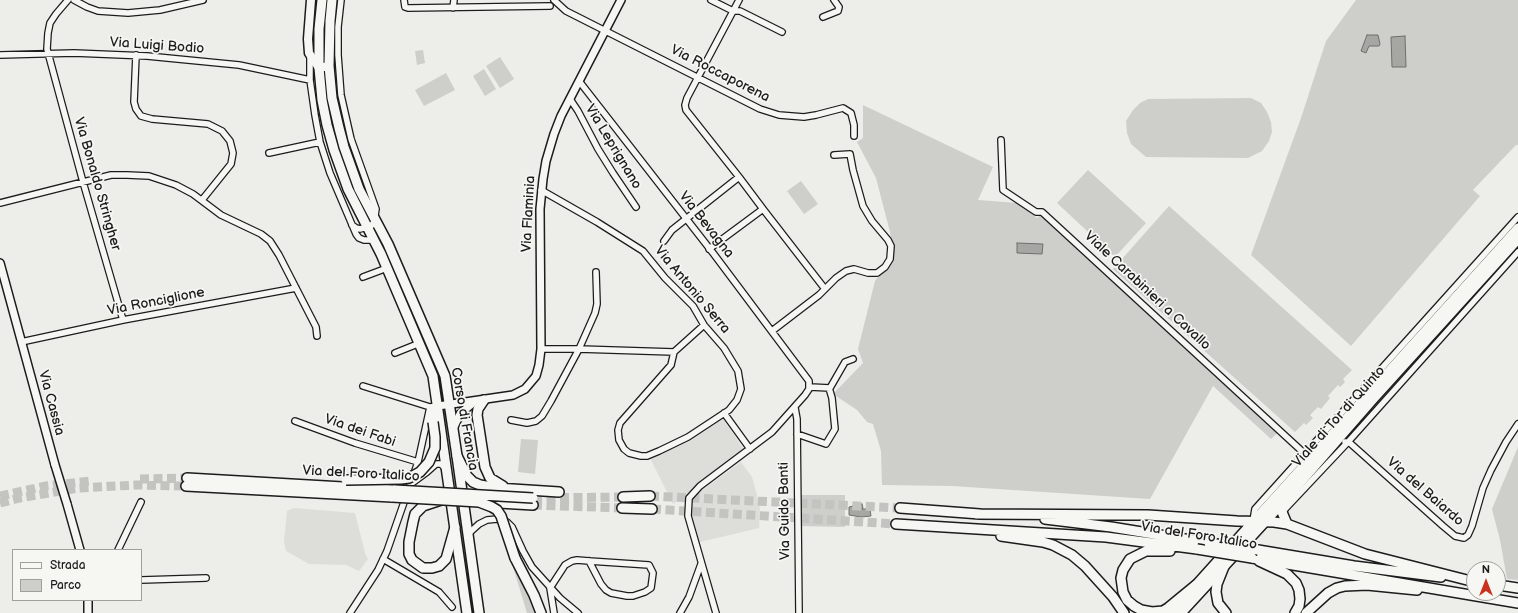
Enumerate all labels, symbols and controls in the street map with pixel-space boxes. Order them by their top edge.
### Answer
street label: Via Luigi Bodio [109,34,205,58]
street label: Via Roccaporena [667,42,773,106]
street label: Via Leprignano [581,102,645,192]
street label: Via Bonaldo Stringher [70,115,124,253]
street label: Via Flaminia [519,175,539,253]
street label: Via Bevagna [675,188,737,262]
street label: Viale Carabinieri a Cavallo [1080,228,1214,354]
street label: Via Antonio Serra [650,243,734,337]
street label: Via Ronciglione [106,284,206,320]
street label: Viale di Tor di Quinto [1289,363,1389,471]
street label: Corso di Francia [447,366,481,472]
street label: Via Cassia [34,369,68,437]
street label: Via dei Fabi [322,411,398,451]
street label: Via del Baiardo [1383,454,1467,530]
street label: Via Guido Banti [776,462,794,560]
street label: Via del Foro Italico [302,463,420,485]
street label: Via del Foro Italico [1140,519,1258,553]
legend [12,549,142,601]
text: Strada [50,558,86,573]
north arrow [1466,561,1506,601]
text: N [1482,563,1490,576]
text: Parco [50,578,81,593]

